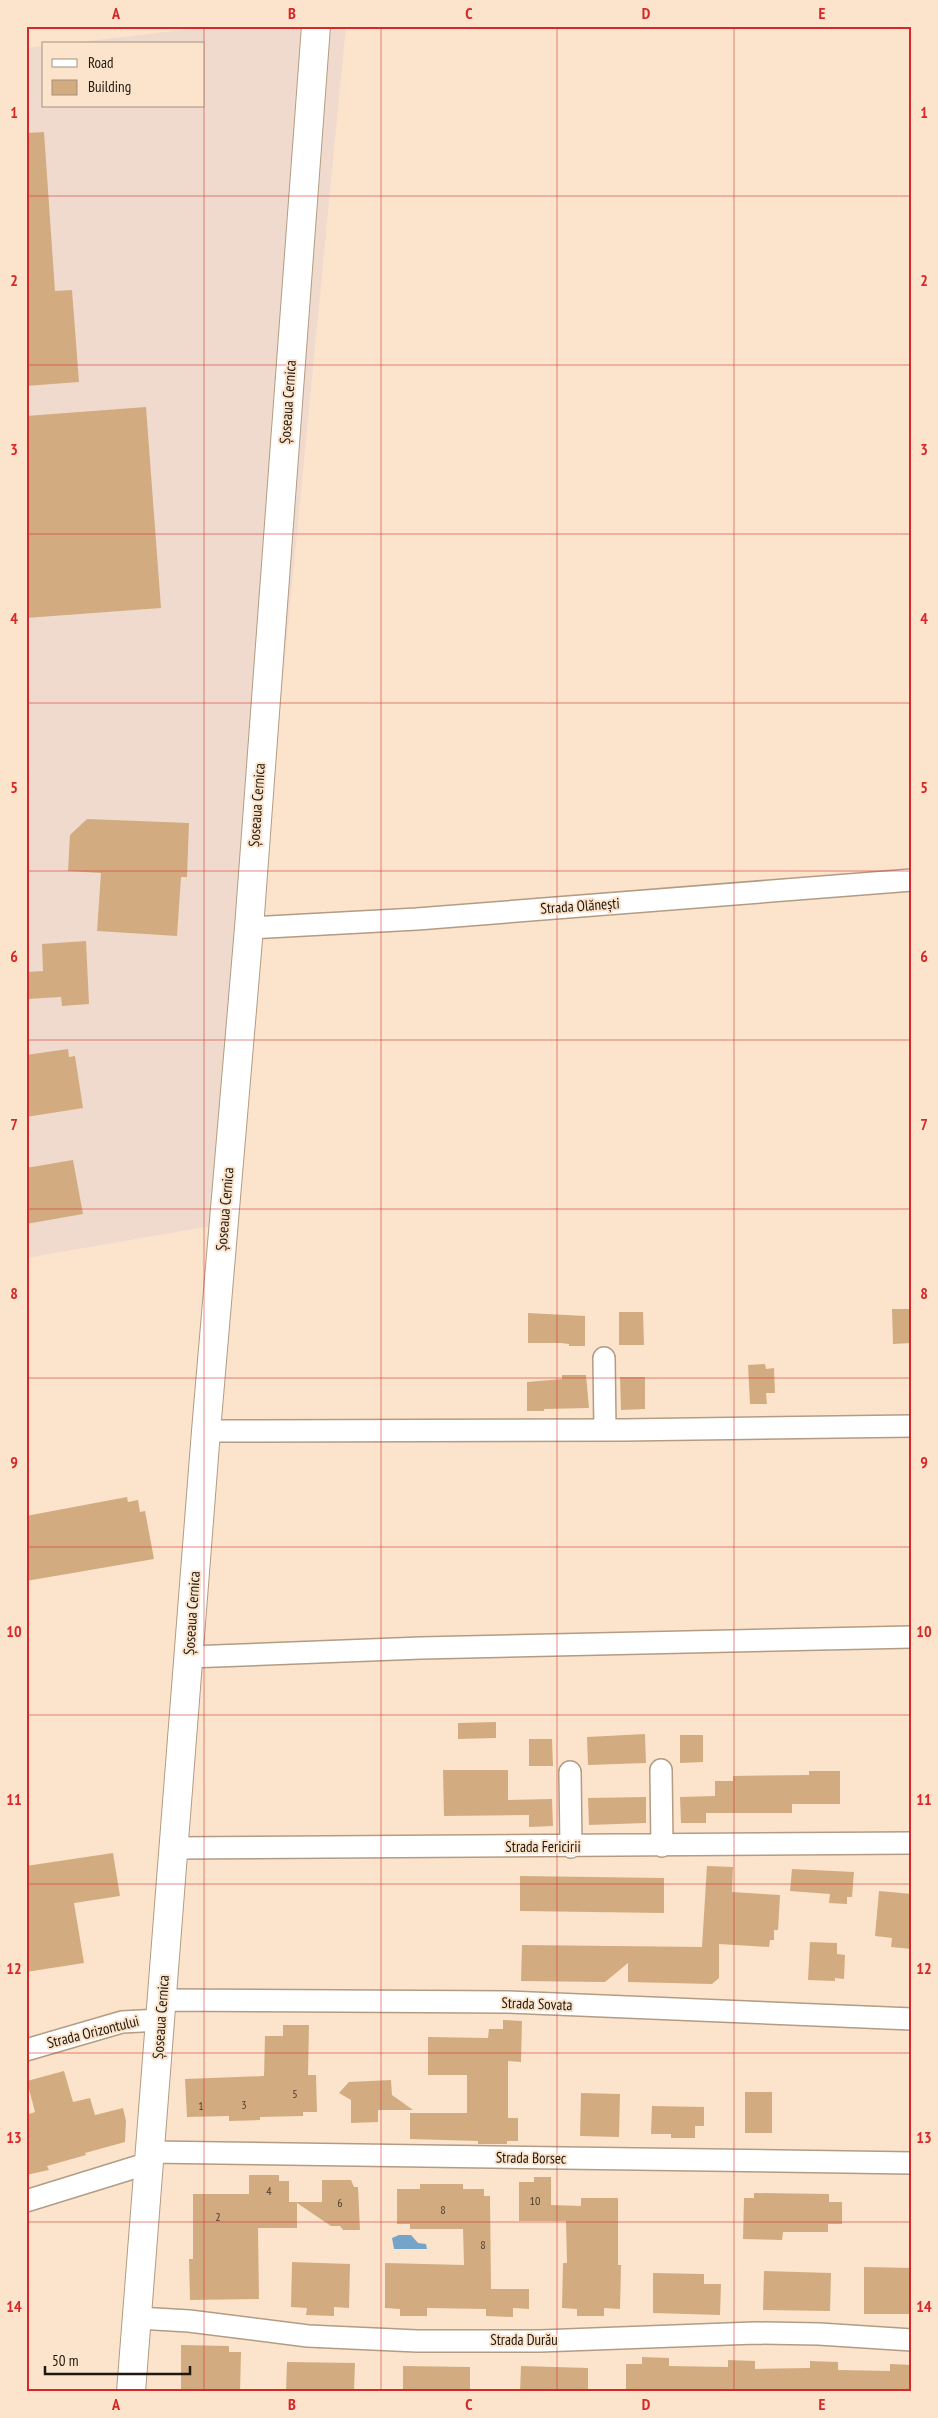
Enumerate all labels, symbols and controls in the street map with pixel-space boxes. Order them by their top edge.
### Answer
text: A [111,3,121,23]
text: B [288,3,296,23]
text: C [465,3,473,23]
text: D [642,3,651,23]
text: E [819,3,826,23]
legend [42,42,205,108]
text: Road [88,53,114,72]
text: Building [88,77,131,96]
text: 1 [10,102,18,122]
text: 1 [920,102,928,122]
text: 2 [10,270,18,290]
text: 2 [920,270,928,290]
street label: Șoseaua Cernica [275,360,300,444]
text: 3 [10,439,18,459]
text: 3 [920,439,928,459]
text: 4 [10,608,18,628]
text: 4 [920,608,928,628]
street label: Șoseaua Cernica [244,763,269,847]
text: 5 [10,777,18,797]
text: 5 [920,777,928,797]
street label: Strada Olănești [540,893,620,918]
text: 6 [10,946,18,966]
text: 6 [920,946,928,966]
text: 7 [10,1114,18,1134]
text: 7 [920,1114,928,1134]
street label: Șoseaua Cernica [211,1166,238,1252]
text: 8 [10,1283,18,1303]
text: 8 [920,1283,928,1303]
text: 9 [10,1452,18,1472]
text: 9 [920,1452,928,1472]
street label: Șoseaua Cernica [179,1571,204,1655]
text: 10 [6,1621,22,1641]
text: 10 [916,1621,932,1641]
text: 11 [6,1789,22,1809]
text: 11 [916,1789,932,1809]
street label: Strada Fericirii [505,1837,581,1856]
text: 12 [6,1958,22,1978]
text: 12 [916,1958,932,1978]
street label: Șoseaua Cernica [148,1975,173,2059]
street label: Strada Sovata [501,1993,573,2014]
street label: Strada Orizontului [45,2011,141,2052]
house number: 5 [292,2086,298,2101]
house number: 3 [241,2097,247,2112]
house number: 1 [198,2098,204,2113]
text: 13 [6,2127,22,2147]
text: 13 [916,2127,932,2147]
street label: Strada Borsec [496,2147,567,2168]
house number: 4 [266,2183,272,2198]
house number: 10 [530,2193,540,2208]
house number: 6 [337,2195,343,2210]
house number: 8 [440,2202,446,2217]
house number: 2 [215,2209,221,2224]
house number: 8 [480,2237,486,2252]
text: 14 [6,2296,22,2316]
text: 14 [916,2296,932,2316]
street label: Strada Durău [490,2330,558,2349]
scale bar [45,2343,190,2375]
text: 50 m [52,2351,78,2370]
text: A [111,2394,121,2414]
text: B [288,2394,296,2414]
text: C [465,2394,473,2414]
text: D [642,2394,651,2414]
text: E [819,2394,826,2414]

